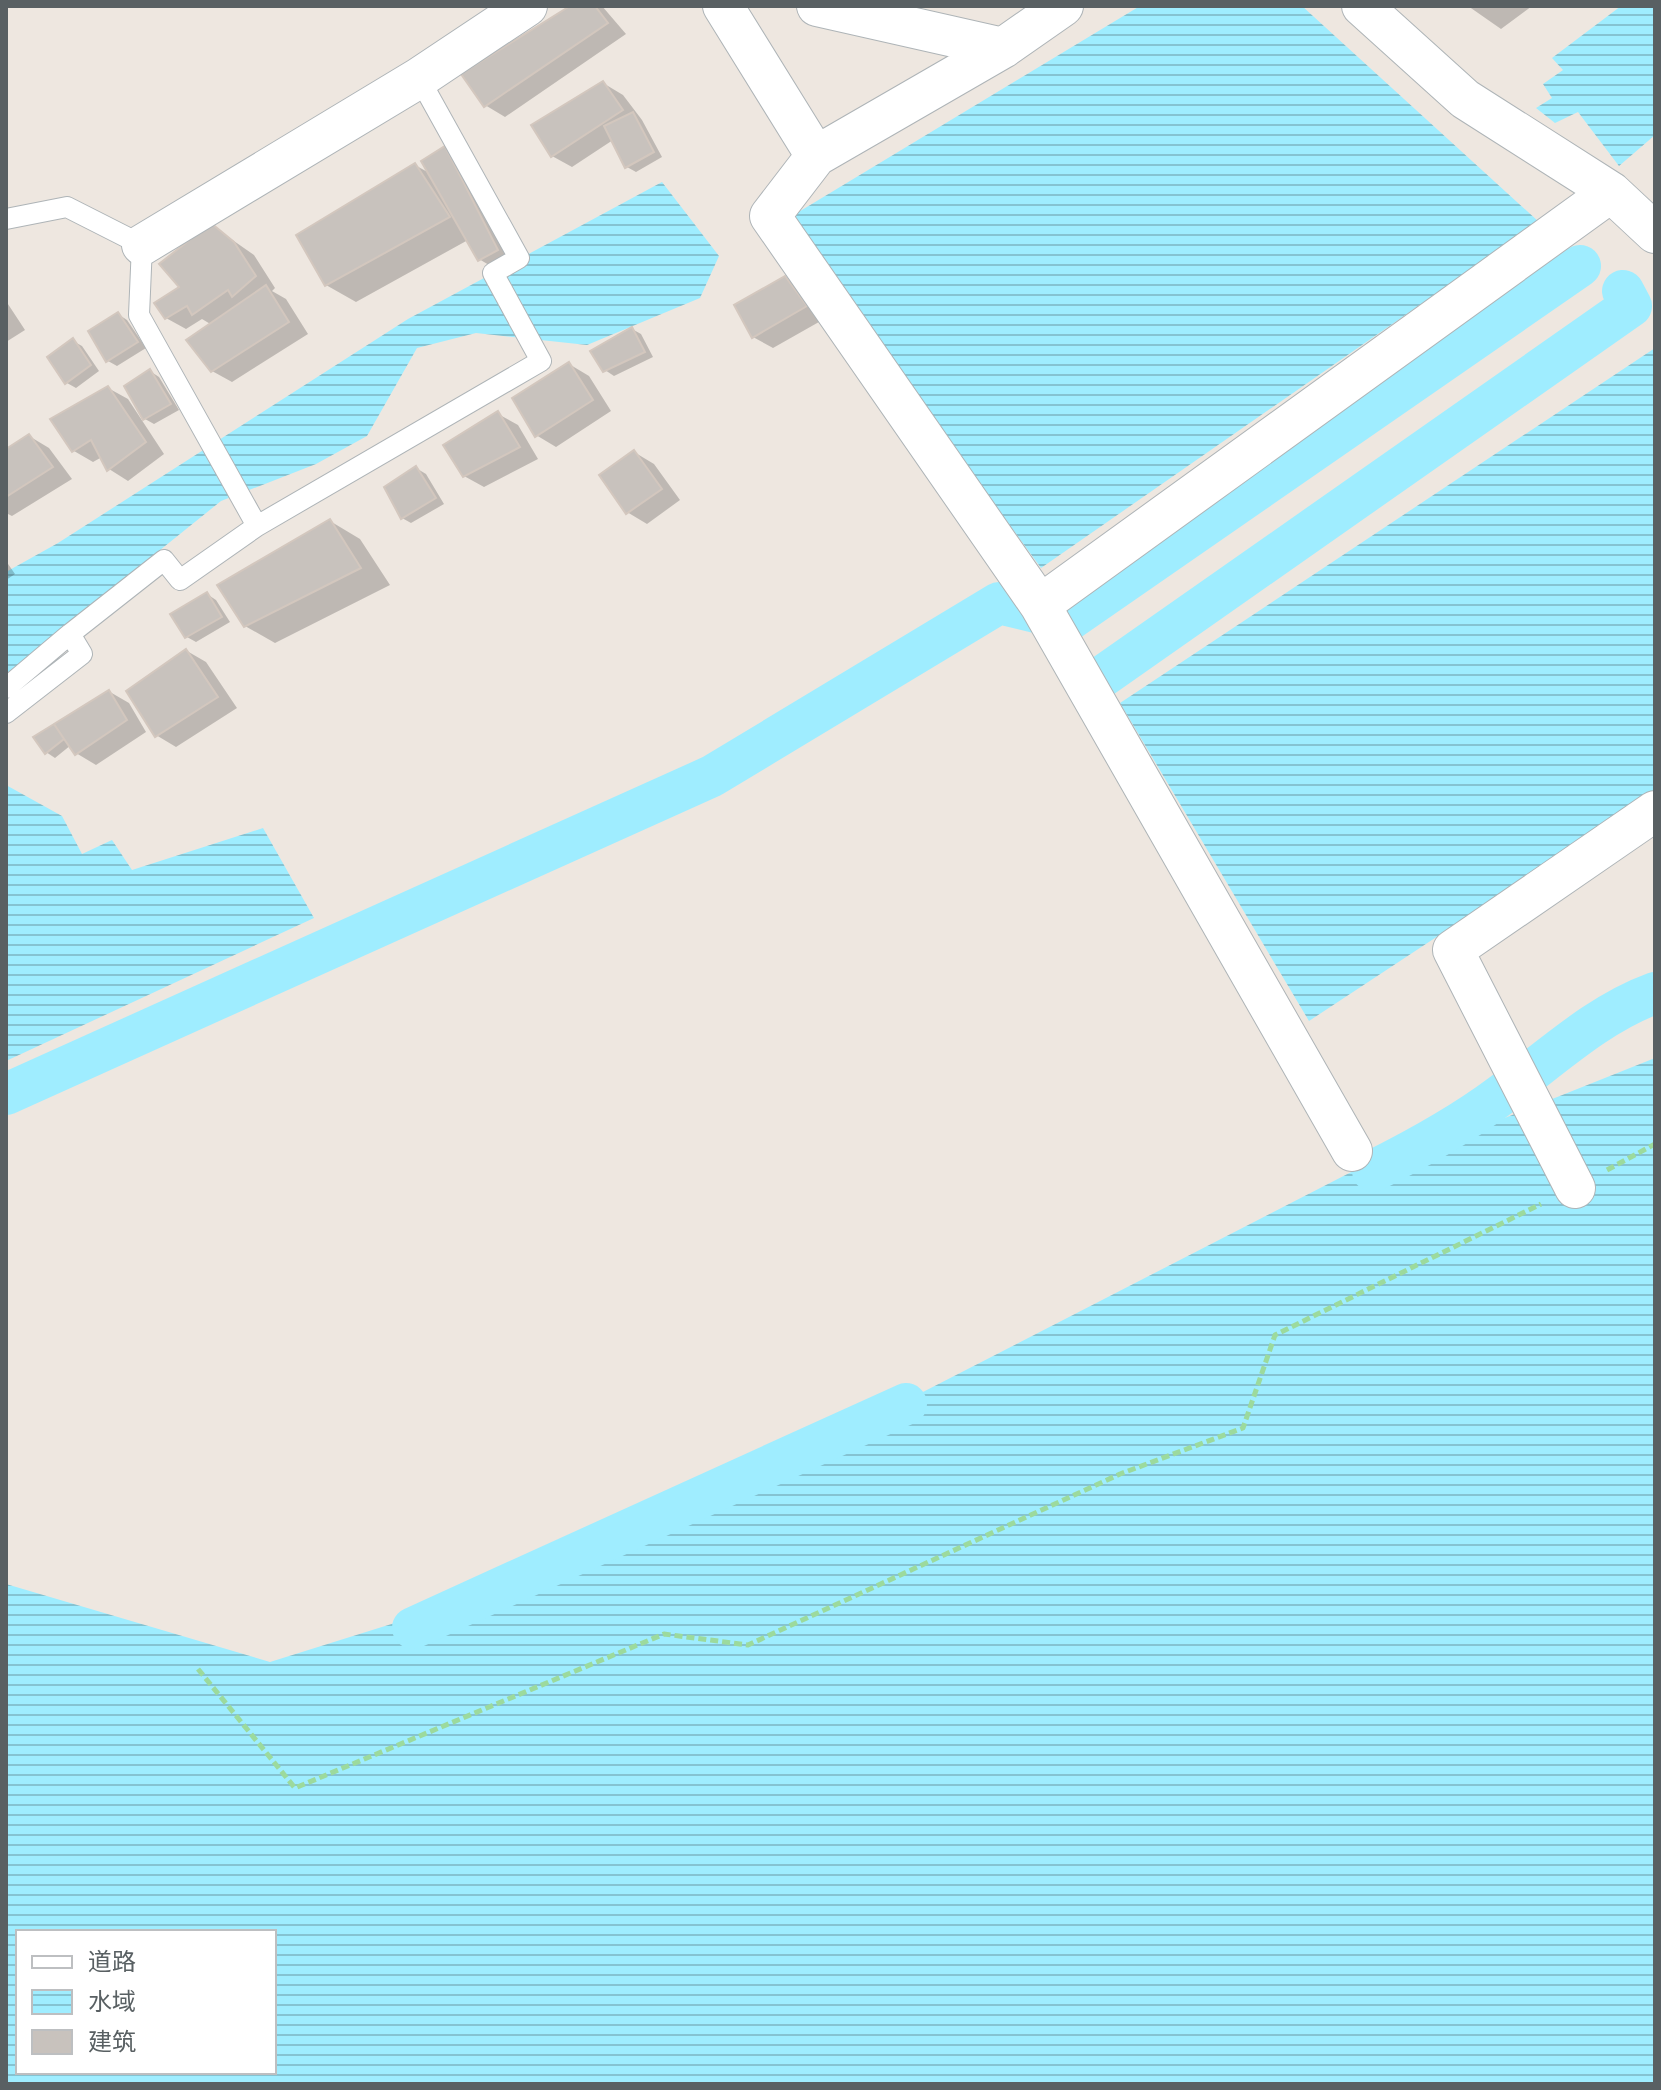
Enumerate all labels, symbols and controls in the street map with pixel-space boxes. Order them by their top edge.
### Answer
legend [16,1930,276,2074]
text: 道路 [88,1945,136,1977]
text: 水域 [88,1985,136,2017]
text: 建筑 [88,2025,136,2057]

